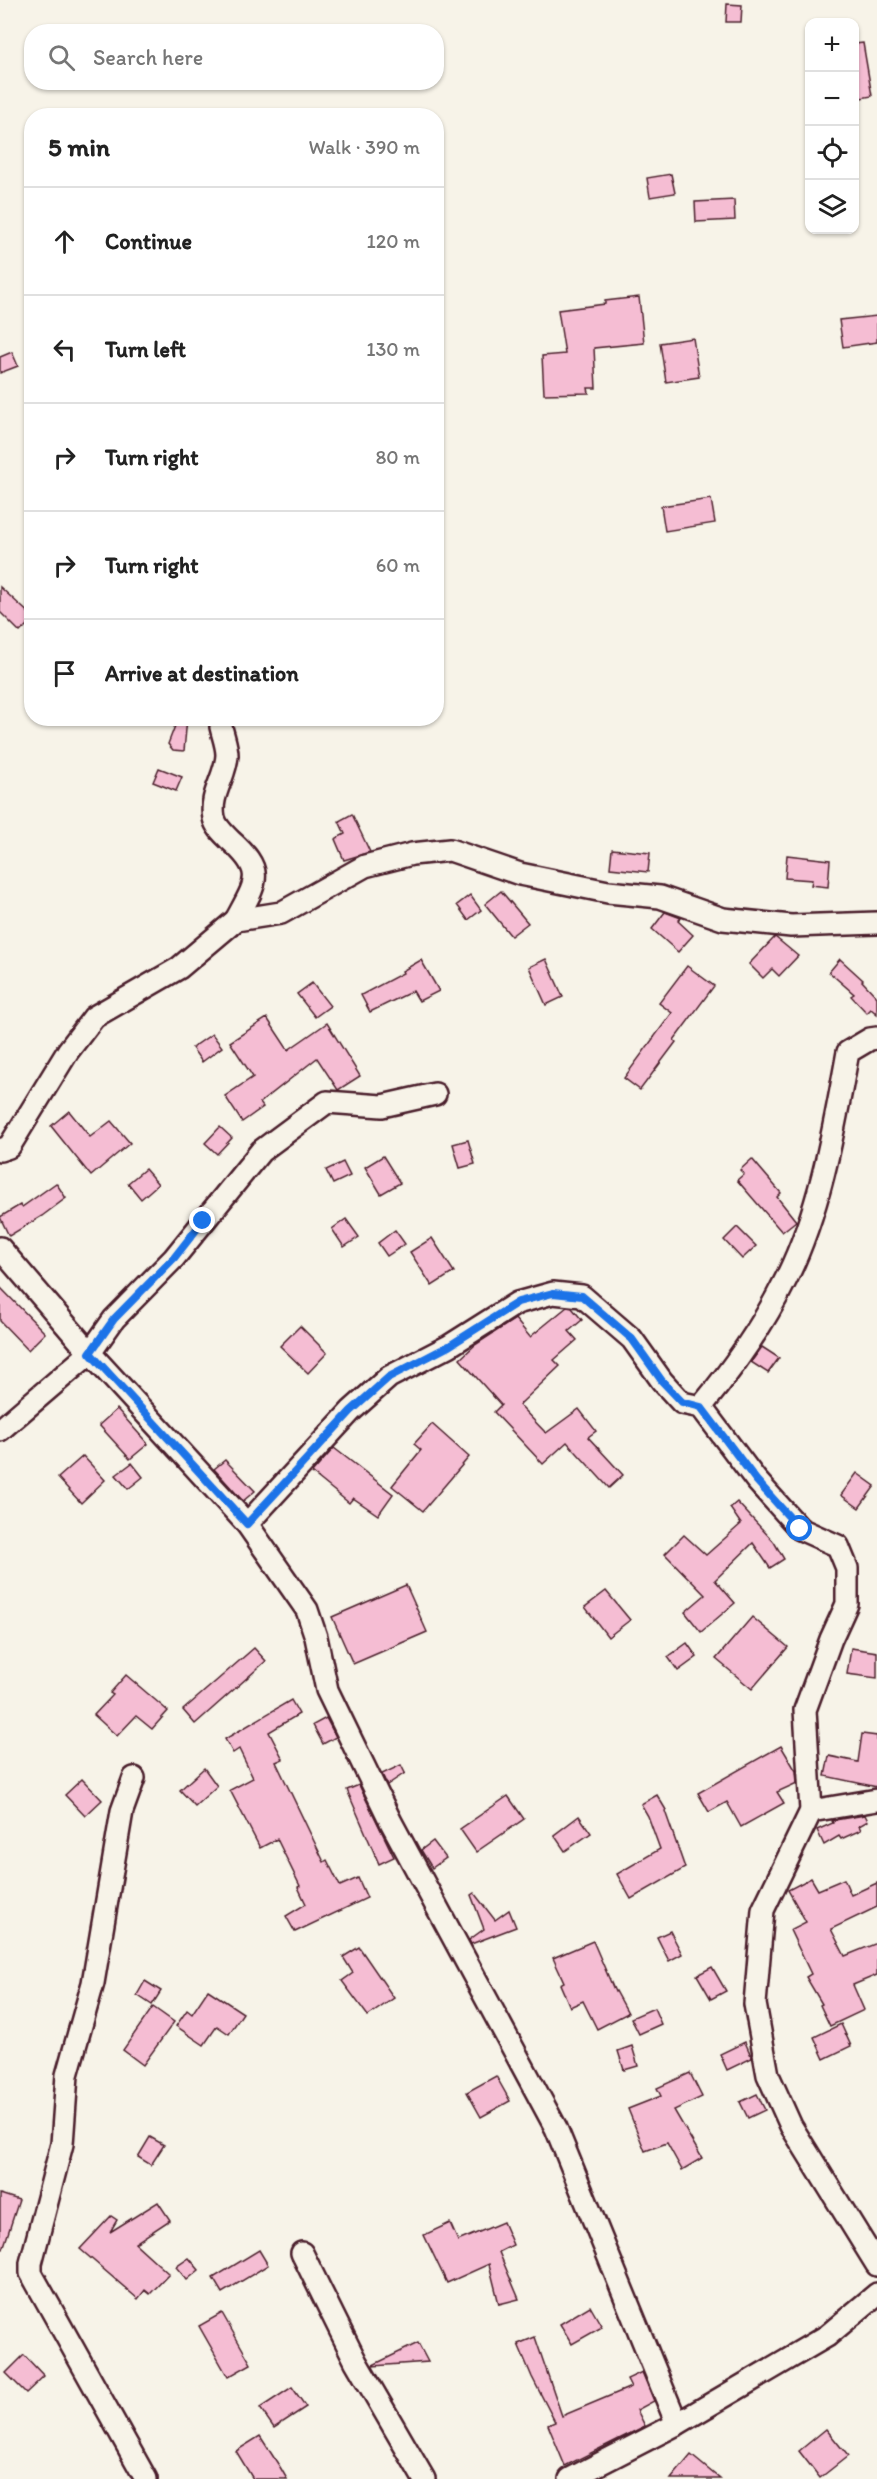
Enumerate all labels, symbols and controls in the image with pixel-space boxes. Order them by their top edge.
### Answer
map controls [805,18,859,234]
button: + [805,18,859,72]
search box [24,24,444,90]
icon: search [45,41,78,74]
text: Search here [93,44,203,71]
button: − [805,72,859,126]
button: locate [805,126,859,180]
text: 5 min [48,131,110,163]
text: Walk · 390 m [309,135,420,159]
button: layers [805,180,859,234]
icon: ahead [48,225,81,258]
text: Continue [105,228,192,255]
text: 120 m [367,229,420,253]
icon: left [48,333,81,366]
text: Turn left [105,336,186,363]
text: 130 m [366,337,420,361]
icon: right [48,441,81,474]
text: Turn right [105,444,199,471]
text: 80 m [375,445,420,469]
icon: right [48,549,81,582]
text: Turn right [105,552,199,579]
text: 60 m [376,553,420,577]
icon: arrive [48,657,81,690]
text: Arrive at destination [105,660,299,687]
route end [189,1207,215,1233]
route start [786,1515,812,1541]

